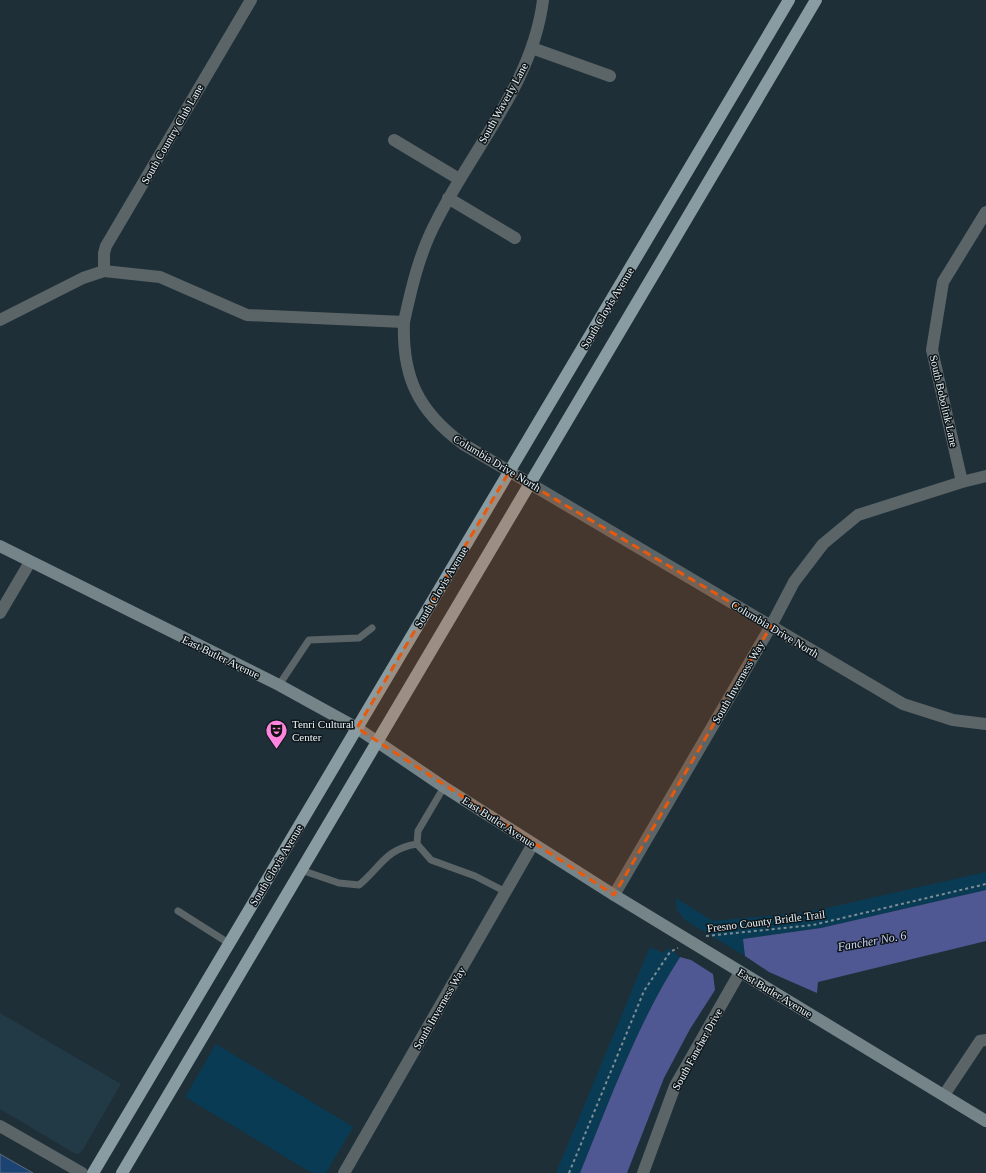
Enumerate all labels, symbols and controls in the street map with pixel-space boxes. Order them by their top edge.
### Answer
street label: South Waverly Lane [476,61,530,145]
street label: South Country Club Lane [138,82,206,186]
street label: South Clovis Avenue [578,265,636,351]
street label: South Bobolink Lane [928,354,960,448]
street label: Columbia Drive North [451,432,543,494]
street label: South Clovis Avenue [412,544,470,630]
street label: Columbia Drive North [729,598,821,660]
street label: East Butler Avenue [180,633,262,681]
street label: South Inverness Way [710,638,767,725]
theatre icon: Tenri Cultural Center [263,717,289,750]
place label: Tenri Cultural Center [292,718,354,743]
street label: East Butler Avenue [460,794,538,850]
street label: South Clovis Avenue [247,822,305,908]
street label: Fresno County Bridle Trail [706,908,826,934]
water label: Fancher No. 6 [836,928,908,954]
street label: South Inverness Way [411,964,468,1051]
street label: East Butler Avenue [736,966,814,1020]
street label: South Fancher Drive [670,1006,725,1092]

